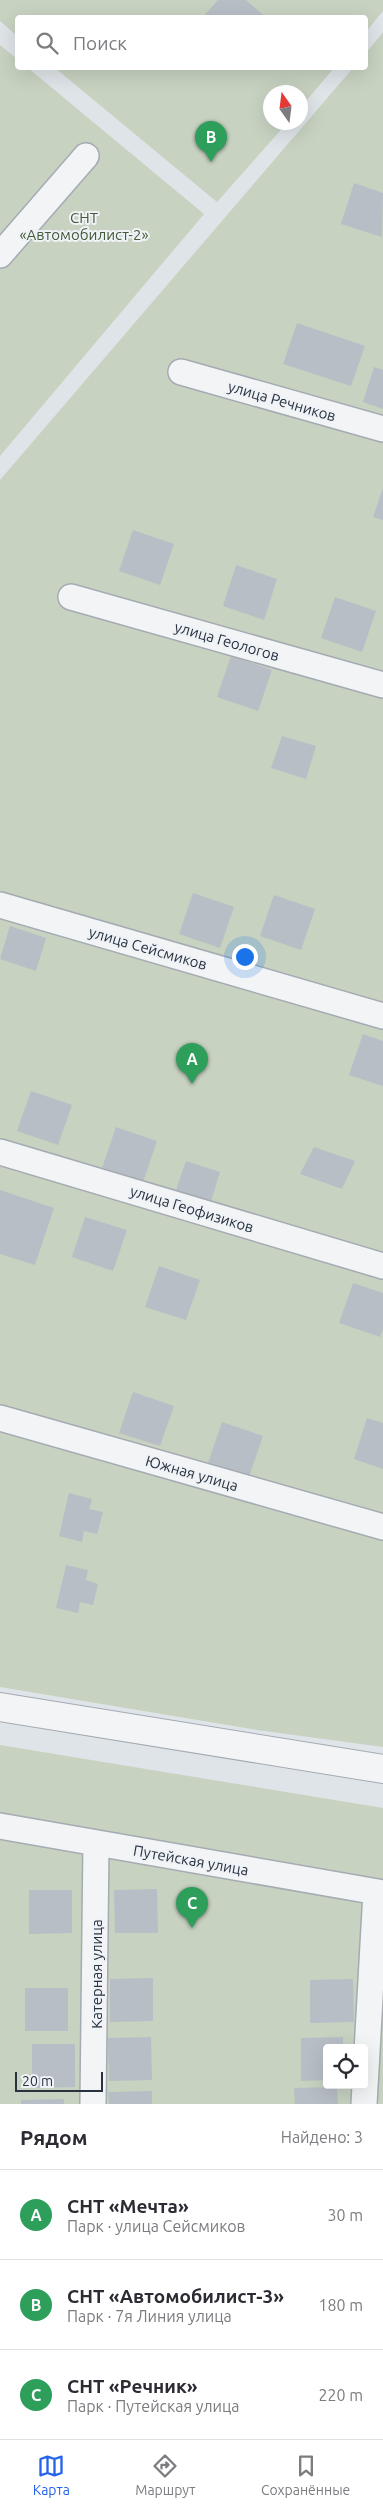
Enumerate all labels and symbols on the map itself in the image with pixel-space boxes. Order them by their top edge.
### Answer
north arrow [263,85,308,130]
pin: B [195,121,227,162]
park label: СНТ «Автомобилист-2» [20,209,148,243]
street label: улица Речников [226,377,338,425]
street label: улица Геологов [173,618,281,664]
street label: улица Сейсмиков [87,923,209,973]
your location [232,944,258,970]
pin: A [176,1043,208,1084]
street label: улица Геофизиков [128,1182,256,1236]
street label: Южная улица [144,1452,240,1494]
street label: Путейская улица [132,1841,250,1879]
pin: C [176,1887,208,1928]
street label: Катерная улица [88,1919,105,2029]
scale bar [15,2069,102,2092]

